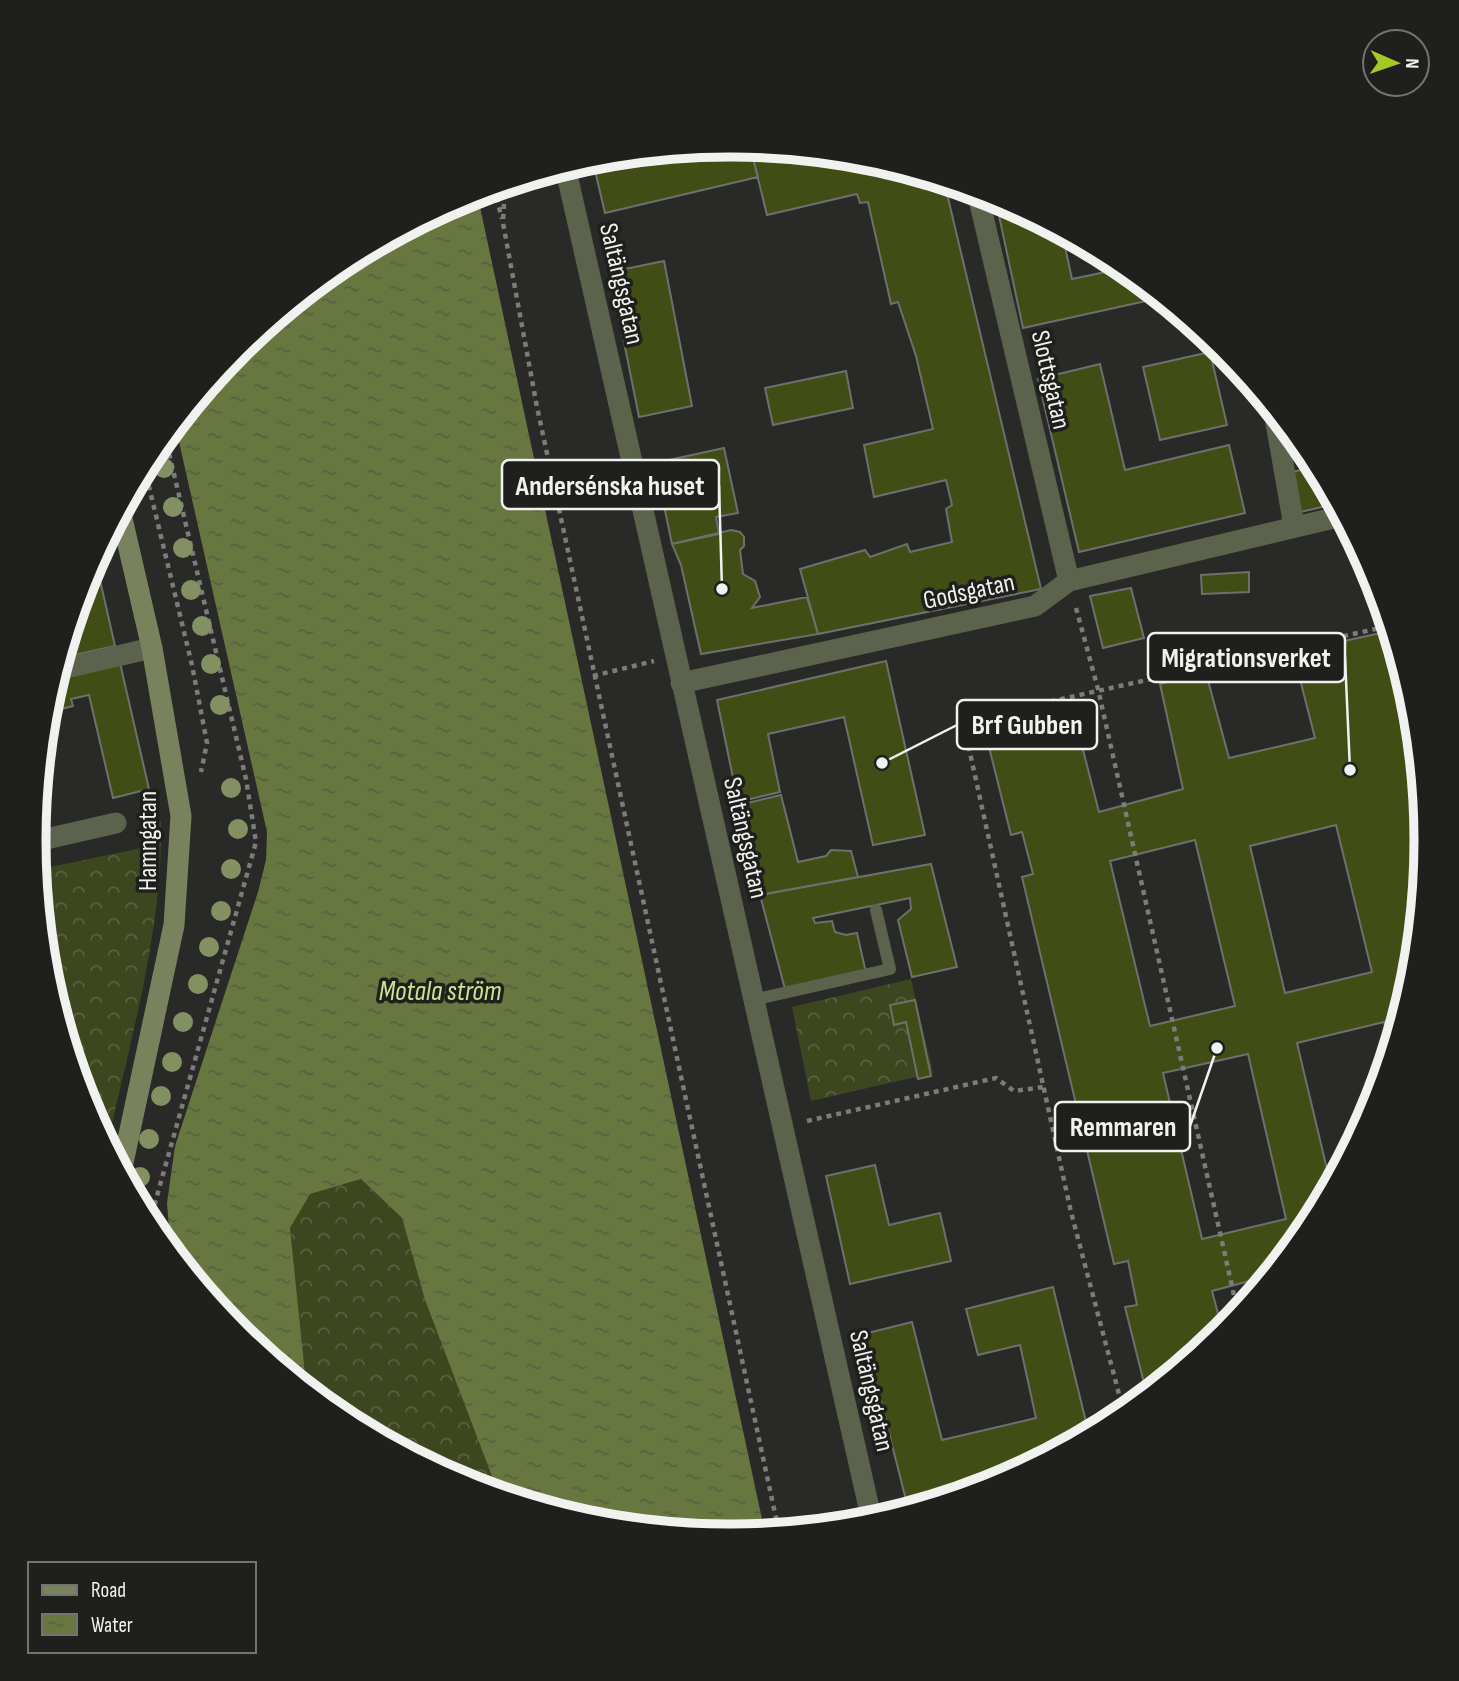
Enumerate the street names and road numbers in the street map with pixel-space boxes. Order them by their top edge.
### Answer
street label: Saltängsgatan [592,220,650,348]
street label: Slottsgatan [1024,328,1076,432]
street label: Godsgatan [920,567,1018,617]
street label: Saltängsgatan [716,774,774,902]
street label: Hamngatan [133,791,164,891]
street label: Saltängsgatan [842,1327,900,1455]

